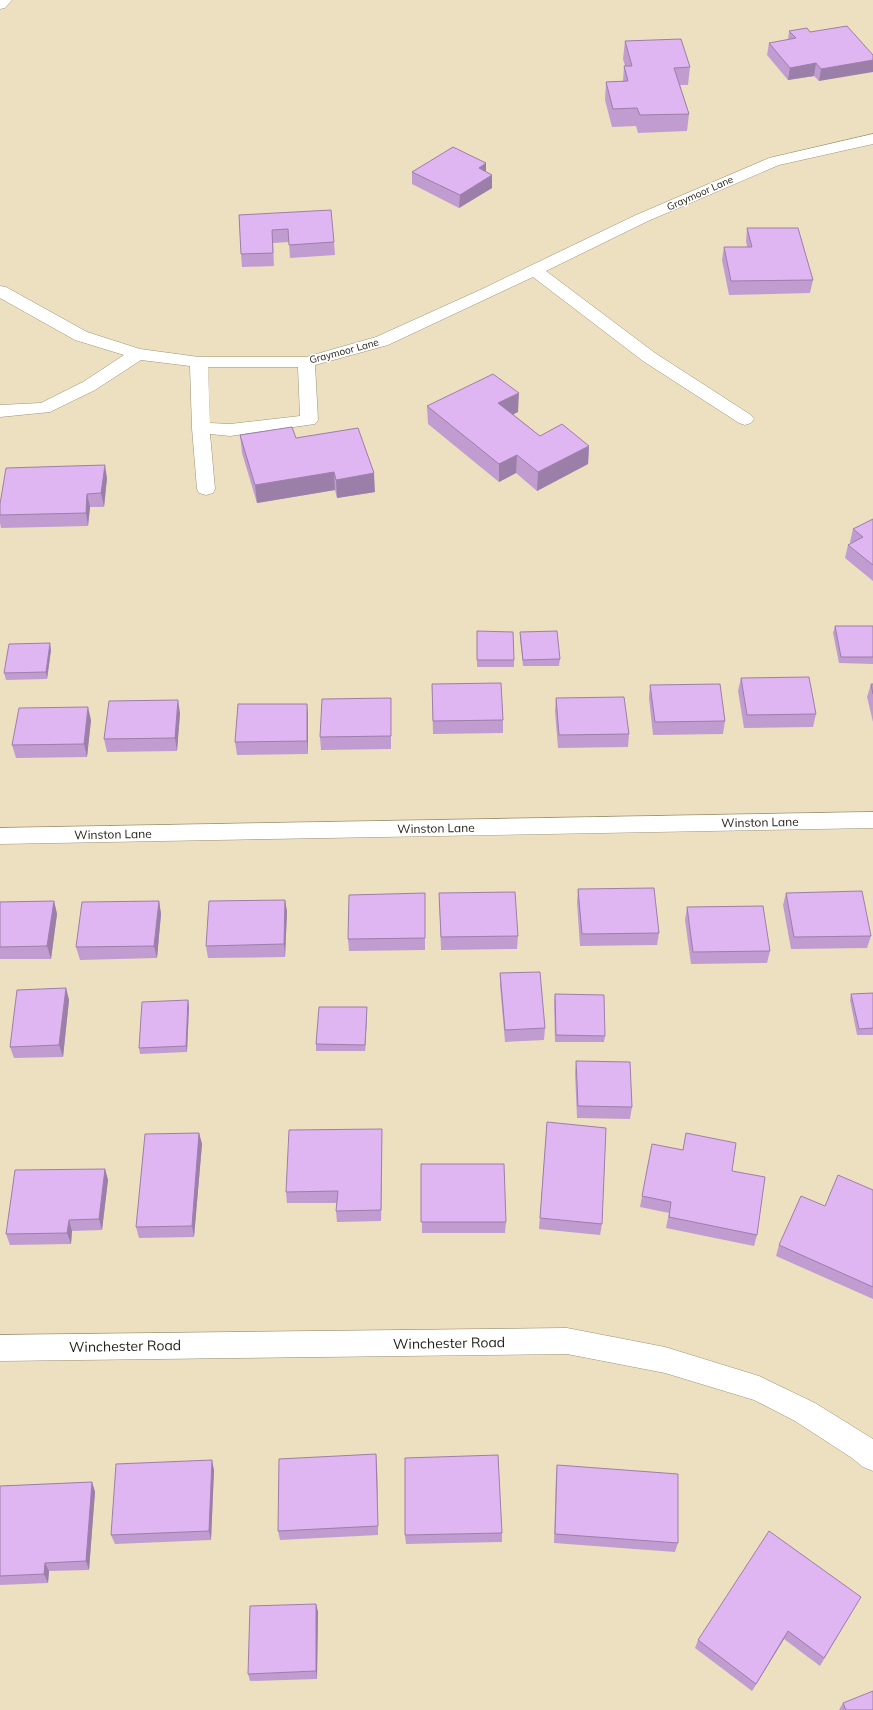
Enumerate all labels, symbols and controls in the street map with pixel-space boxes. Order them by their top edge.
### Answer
street label: Graymoor Lane [665,173,735,213]
street label: Graymoor Lane [308,335,380,367]
street label: Winston Lane [721,814,799,830]
street label: Winston Lane [397,820,475,836]
street label: Winston Lane [74,826,152,842]
street label: Winchester Road [393,1333,505,1353]
street label: Winchester Road [69,1336,181,1356]

